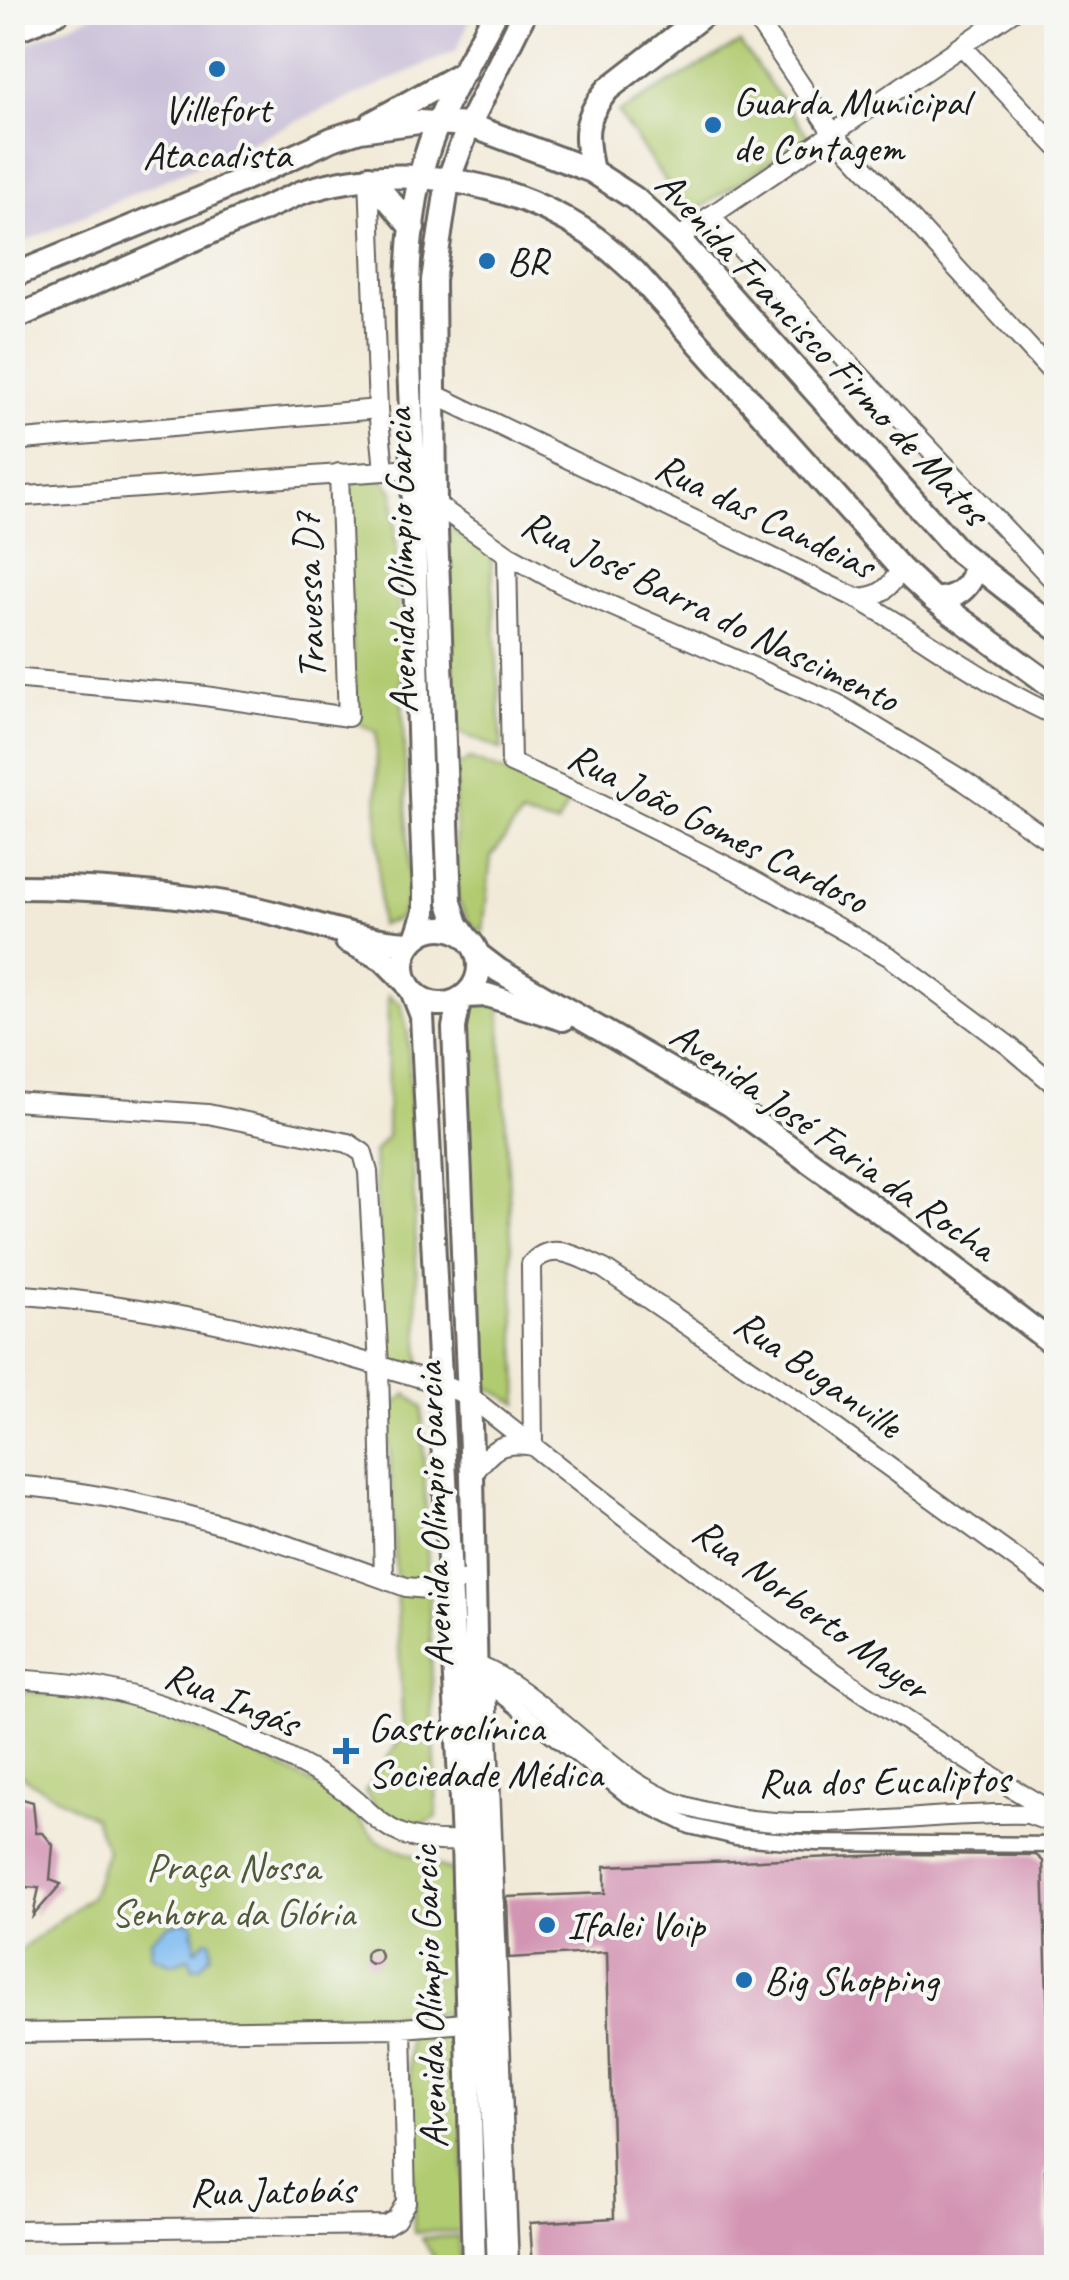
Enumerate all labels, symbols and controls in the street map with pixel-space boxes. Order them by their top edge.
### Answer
marker: Villefort Atacadista [206,58,228,80]
place label: Guarda Municipal de Contagem [733,77,975,173]
place label: Villefort Atacadista [143,84,294,180]
marker: Guarda Municipal de Contagem [702,114,724,136]
street label: Avenida Francisco Firmo de Matos [644,160,1002,538]
place label: BR [507,236,552,286]
marker: BR [476,250,498,272]
street label: Avenida Olímpio Garcia [373,405,429,714]
street label: Rua das Candeias [647,441,886,592]
street label: Rua José Barra do Nascimento [513,498,908,725]
street label: Travessa D7 [281,509,337,681]
street label: Rua João Gomes Cardoso [560,731,878,926]
street label: Avenida José Faria da Rocha [661,1010,1008,1274]
street label: Rua Buganville [725,1298,914,1452]
street label: Avenida Olímpio Garcia [404,1359,464,1668]
street label: Rua Norberto Mayer [683,1506,942,1714]
street label: Rua Ingás [158,1650,309,1750]
place label: Gastroclínica Sociedade Médica [368,1703,605,1799]
marker: Gastroclínica Sociedade Médica [333,1738,359,1764]
street label: Rua dos Eucaliptos [758,1754,1013,1808]
park label: Praça Nossa Senhora da Glória [111,1842,358,1938]
street label: Avenida Olímpio Garcic [399,1843,459,2149]
place label: Ifalei Voip [567,1900,706,1950]
marker: Ifalei Voip [536,1914,558,1936]
place label: Big Shopping [764,1955,941,2005]
marker: Big Shopping [733,1969,755,1991]
street label: Rua Jatobás [189,2165,358,2217]

